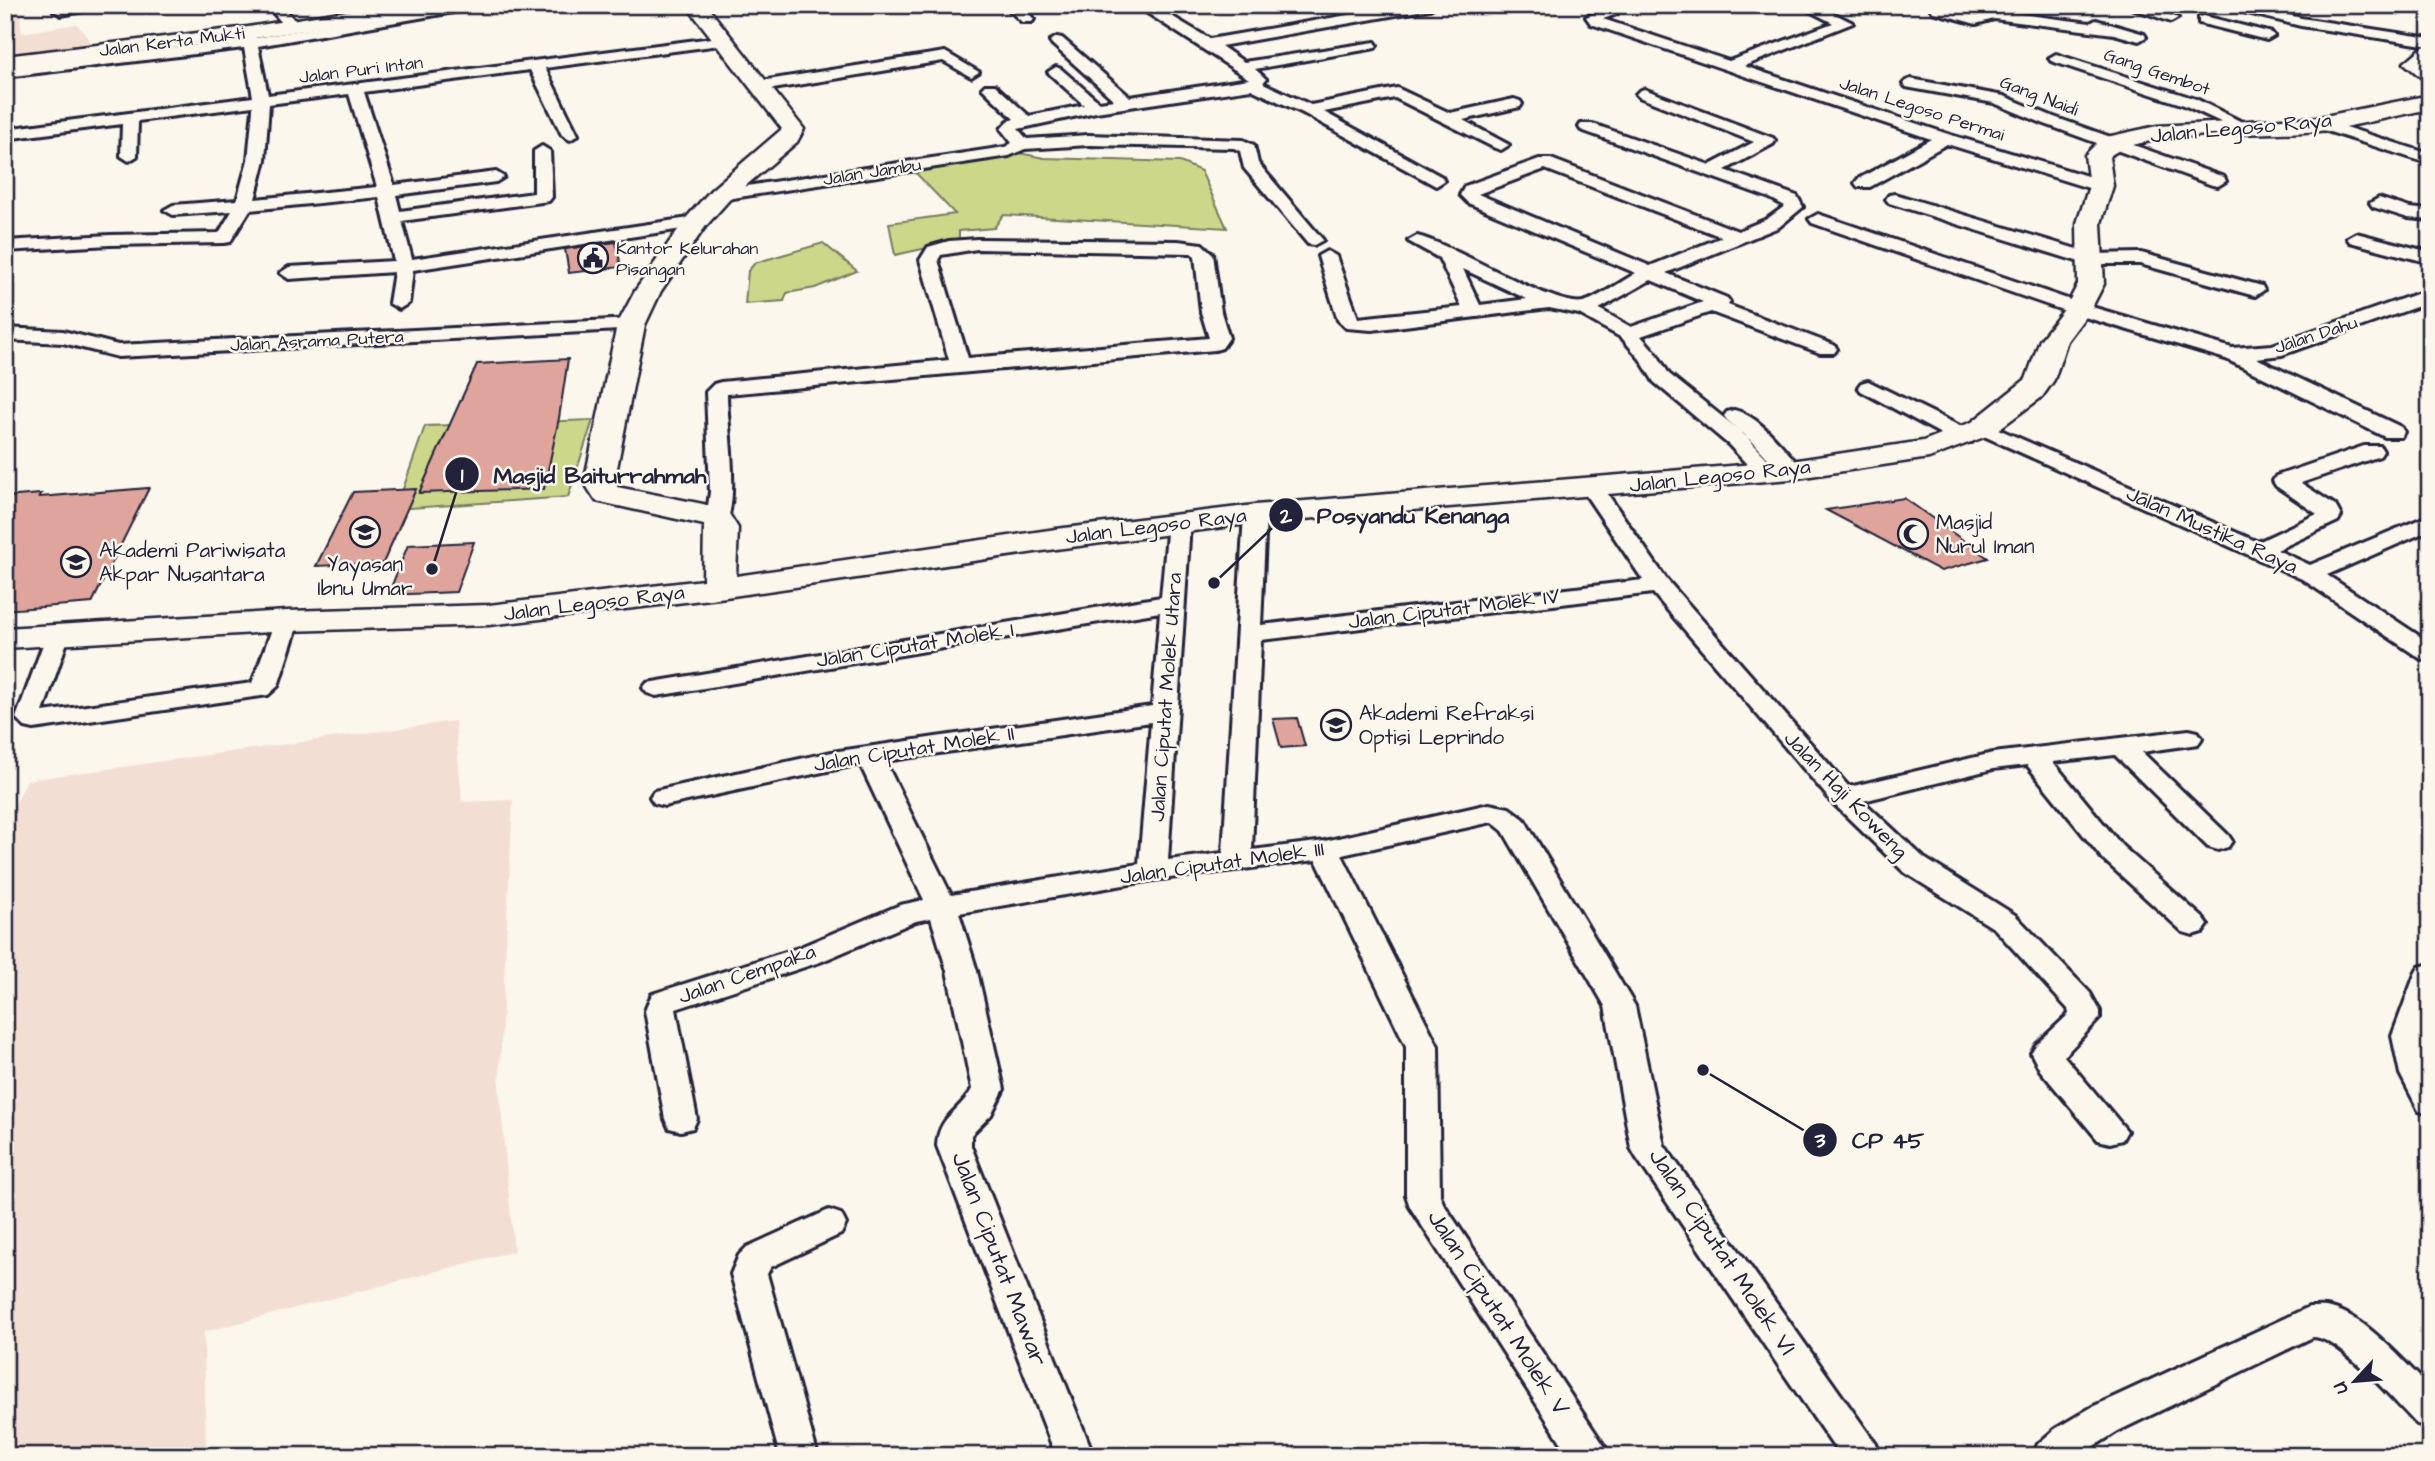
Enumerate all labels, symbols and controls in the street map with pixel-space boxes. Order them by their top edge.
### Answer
street label: Jalan Kerta Mukti [98,21,246,63]
street label: Gang Gembot [2100,42,2214,103]
street label: Jalan Puri Intan [298,50,424,90]
street label: Gang Naidi [1996,70,2082,123]
street label: Jalan Legoso Permai [1836,71,2008,148]
street label: Jalan Legoso Raya [2149,106,2333,152]
street label: Jalan Jambu [821,152,923,192]
place label: Kantor Kelurahan Pisangan [616,236,758,283]
public building icon: Kantor Kelurahan Pisangan [576,241,610,275]
street label: Jalan Dahu [2271,310,2361,360]
street label: Jalan Asrama Putera [230,324,404,358]
callout: Masjid Baiturrahmah [445,452,720,496]
street label: Jalan Legoso Raya [1628,452,1812,502]
text: Masjid Baiturrahmah [494,460,707,492]
text: 1 [461,461,464,490]
street label: Jalan Mustika Raya [2121,479,2303,583]
callout: Posyandu Kenanga [1268,493,1524,537]
street label: Jalan Legoso Raya [1064,500,1249,553]
text: Posyandu Kenanga [1317,500,1509,534]
text: 2 [1279,502,1293,531]
place label: Masjid Nurul Iman [1936,508,2035,561]
school or university icon: Yayasan Ibnu Umar [348,515,382,549]
mosque icon: Masjid Nurul Iman [1896,517,1930,551]
place label: Akademi Pariwisata Akpar Nusantara [99,536,286,590]
school or university icon: Akademi Pariwisata Akpar Nusantara [59,545,93,579]
place label: Yayasan Ibnu Umar [318,550,413,603]
street label: Jalan Ciputat Molek Utara [1143,571,1190,823]
street label: Jalan Legoso Raya [502,577,687,630]
street label: Jalan Ciputat Molek IV [1347,582,1561,637]
street label: Jalan Ciputat Molek I [814,615,1016,676]
place label: Akademi Refraksi Optisi Leprindo [1359,699,1534,753]
school or university icon: Akademi Refraksi Optisi Leprindo [1319,708,1353,742]
street label: Jalan Ciputat Molek II [812,719,1017,780]
street label: Jalan Haji Koweng [1776,725,1915,867]
street label: Jalan Ciputat Molek III [1118,834,1326,893]
street label: Jalan Cempaka [675,937,820,1012]
callout: CP 45 [1803,1118,1938,1162]
text: CP 45 [1852,1125,1925,1157]
text: 3 [1814,1126,1826,1155]
street label: Jalan Ciputat Molek VI [1640,1142,1804,1362]
street label: Jalan Ciputat Mawar [942,1147,1056,1371]
street label: Jalan Ciputat Molek V [1419,1203,1577,1423]
north arrow [2320,1346,2390,1416]
text: U [2326,1377,2356,1399]

